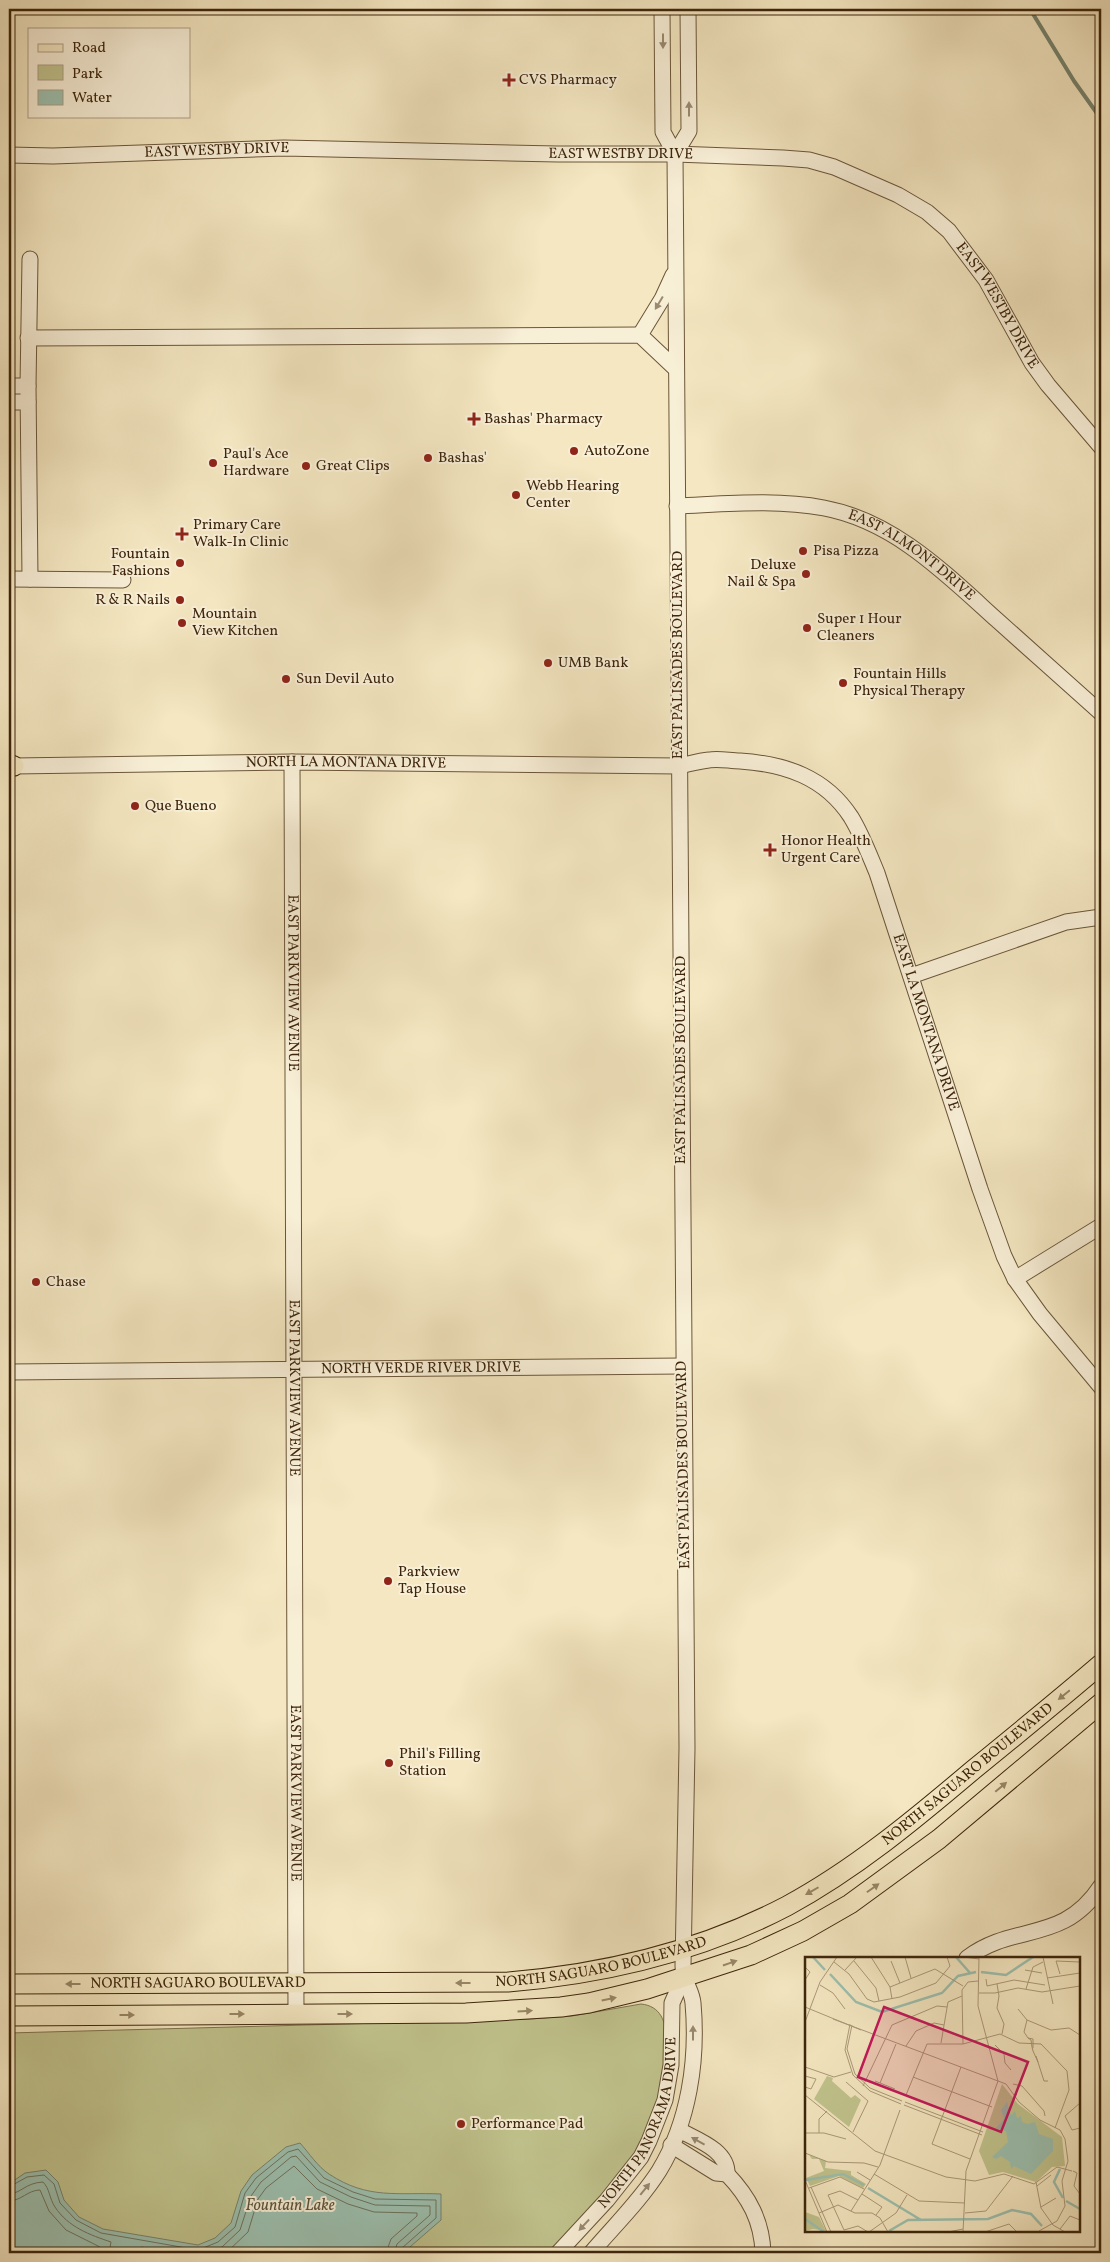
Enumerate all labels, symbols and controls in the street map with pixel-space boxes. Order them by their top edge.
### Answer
legend [28,28,190,118]
one-way arrow [659,33,667,49]
text: Road [72,38,106,59]
text: Park [72,64,103,85]
place label: CVS Pharmacy [519,70,617,91]
marker: CVS Pharmacy [503,74,515,86]
text: Water [72,88,112,109]
one-way arrow [685,101,693,117]
street label: EAST WESTBY DRIVE [144,137,290,163]
street label: EAST WESTBY DRIVE [548,143,694,165]
street label: EAST WESTBY DRIVE [951,238,1044,373]
one-way arrow [655,297,664,310]
place label: Bashas' Pharmacy [484,409,603,430]
marker: Bashas' Pharmacy [468,413,480,425]
place label: AutoZone [584,441,649,462]
place label: Paul's Ace Hardware [223,444,289,482]
marker: AutoZone [568,445,580,457]
place label: Bashas' [438,448,487,469]
marker: Bashas' [422,452,434,464]
place label: Great Clips [316,456,390,477]
marker: Paul's Ace Hardware [207,457,219,469]
marker: Great Clips [300,460,312,472]
place label: Webb Hearing Center [526,476,620,514]
marker: Webb Hearing Center [510,489,522,501]
street label: EAST ALMONT DRIVE [845,504,980,606]
place label: Primary Care Walk-In Clinic [193,515,289,553]
marker: Primary Care Walk-In Clinic [175,527,189,541]
place label: Pisa Pizza [813,541,879,562]
place label: Fountain Fashions [111,544,170,582]
marker: Pisa Pizza [797,545,809,557]
street label: EAST PALISADES BOULEVARD [668,551,689,759]
place label: Deluxe Nail & Spa [727,555,796,593]
marker: Fountain Fashions [174,557,186,569]
marker: Deluxe Nail & Spa [800,568,812,580]
place label: R & R Nails [95,590,170,611]
marker: R & R Nails [174,594,186,606]
place label: Mountain View Kitchen [192,604,278,642]
place label: Super 1 Hour Cleaners [817,609,902,647]
marker: Mountain View Kitchen [176,617,188,629]
marker: Super 1 Hour Cleaners [801,622,813,634]
place label: UMB Bank [558,653,628,674]
marker: UMB Bank [542,657,554,669]
place label: Fountain Hills Physical Therapy [853,664,965,702]
place label: Sun Devil Auto [296,669,394,690]
marker: Sun Devil Auto [280,673,292,685]
marker: Fountain Hills Physical Therapy [837,677,849,689]
street label: NORTH LA MONTANA DRIVE [245,751,446,774]
place label: Que Bueno [145,796,216,817]
marker: Que Bueno [129,800,141,812]
place label: Honor Health Urgent Care [781,831,871,869]
marker: Honor Health Urgent Care [763,843,777,857]
street label: EAST PARKVIEW AVENUE [282,894,303,1072]
street label: EAST LA MONTANA DRIVE [887,931,964,1114]
street label: EAST PALISADES BOULEVARD [671,956,692,1164]
place label: Chase [46,1272,86,1293]
marker: Chase [30,1276,42,1288]
street label: EAST PARKVIEW AVENUE [283,1299,305,1477]
street label: NORTH VERDE RIVER DRIVE [321,1357,521,1380]
street label: EAST PALISADES BOULEVARD [672,1361,696,1569]
place label: Parkview Tap House [398,1562,466,1600]
marker: Parkview Tap House [382,1575,394,1587]
one-way arrow [1058,1690,1071,1701]
street label: NORTH SAGUARO BOULEVARD [878,1698,1058,1851]
street label: EAST PARKVIEW AVENUE [285,1704,306,1882]
place label: Phil's Filling Station [399,1744,481,1782]
marker: Phil's Filling Station [383,1757,395,1769]
one-way arrow [994,1781,1006,1793]
one-way arrow [867,1883,880,1893]
one-way arrow [805,1887,818,1896]
street label: NORTH SAGUARO BOULEVARD [495,1931,710,1993]
inset map [805,1957,1080,2232]
one-way arrow [723,1959,738,1967]
street label: NORTH SAGUARO BOULEVARD [90,1972,306,1994]
one-way arrow [455,1979,471,1987]
one-way arrow [65,1980,81,1988]
one-way arrow [602,1995,617,2003]
one-way arrow [517,2006,533,2014]
one-way arrow [229,2010,245,2018]
one-way arrow [337,2010,353,2018]
one-way arrow [120,2011,136,2019]
one-way arrow [689,2025,697,2041]
street label: NORTH PANORAMA DRIVE [593,2037,682,2213]
place label: Performance Pad [471,2114,583,2135]
marker: Performance Pad [455,2118,467,2130]
one-way arrow [690,2137,705,2145]
one-way arrow [639,2183,650,2196]
water label: Fountain Lake [245,2195,335,2217]
one-way arrow [578,2219,590,2231]

